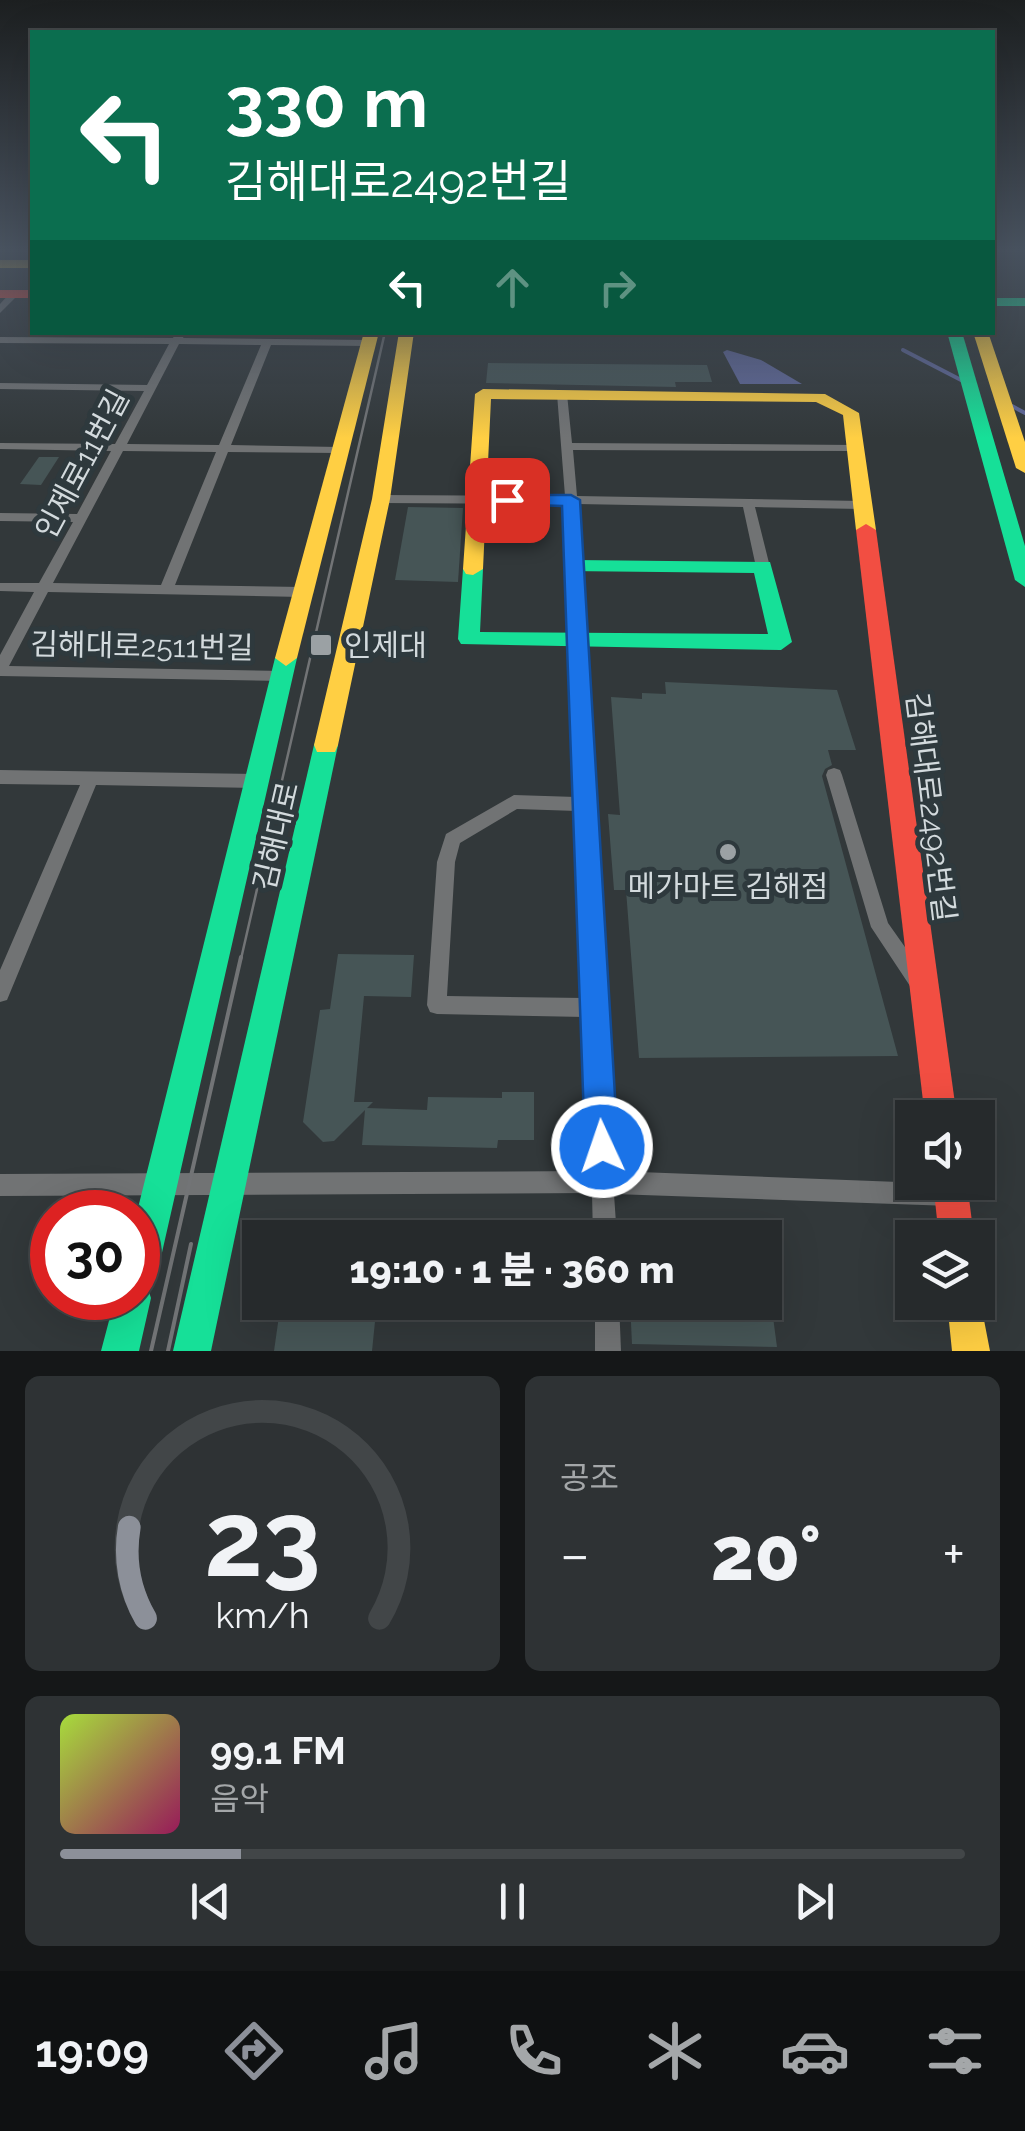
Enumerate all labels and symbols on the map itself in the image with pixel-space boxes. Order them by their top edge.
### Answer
street label: 인제로11번길 [28,384,136,544]
pin [465,458,550,543]
street label: 김해대로2511번길 [30,627,254,665]
place label: 인제대 [344,628,427,663]
marker: 인제대 [308,632,334,658]
street label: 김해대로2492번길 [900,690,962,924]
street label: 김해대로 [247,778,305,894]
marker: 메가마트 김해점 [717,841,739,863]
place label: 메가마트 김해점 [628,869,828,904]
position arrow [550,1095,654,1199]
speed limit sign: 30 [30,1190,160,1320]

